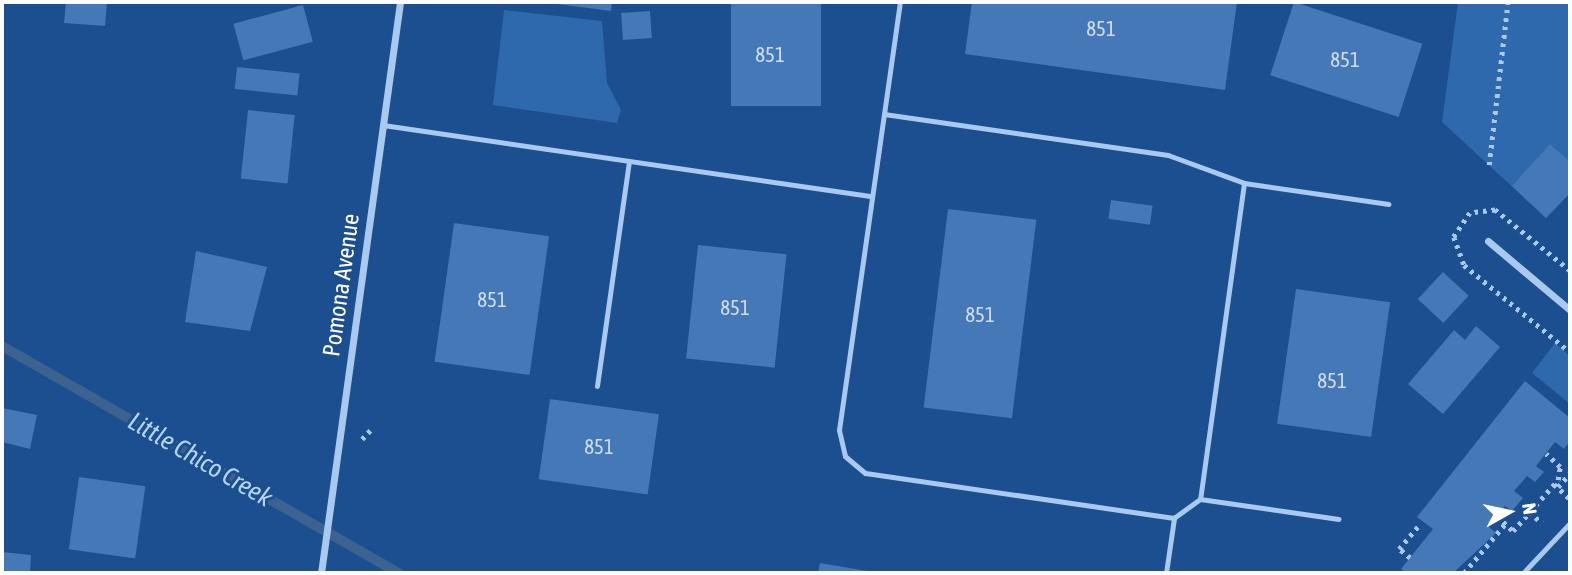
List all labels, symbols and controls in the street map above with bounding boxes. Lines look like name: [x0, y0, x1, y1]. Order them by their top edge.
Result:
house number: 851: [1086, 15, 1116, 41]
house number: 851: [755, 41, 785, 67]
house number: 851: [1330, 46, 1360, 72]
street label: Pomona Avenue: [317, 212, 365, 358]
house number: 851: [477, 286, 507, 312]
house number: 851: [720, 294, 750, 320]
house number: 851: [965, 301, 995, 327]
house number: 851: [1317, 367, 1347, 393]
water label: Little Chico Creek: [122, 406, 278, 514]
house number: 851: [584, 433, 614, 459]
north arrow: [1474, 477, 1544, 547]
text: N: [1518, 501, 1541, 516]

